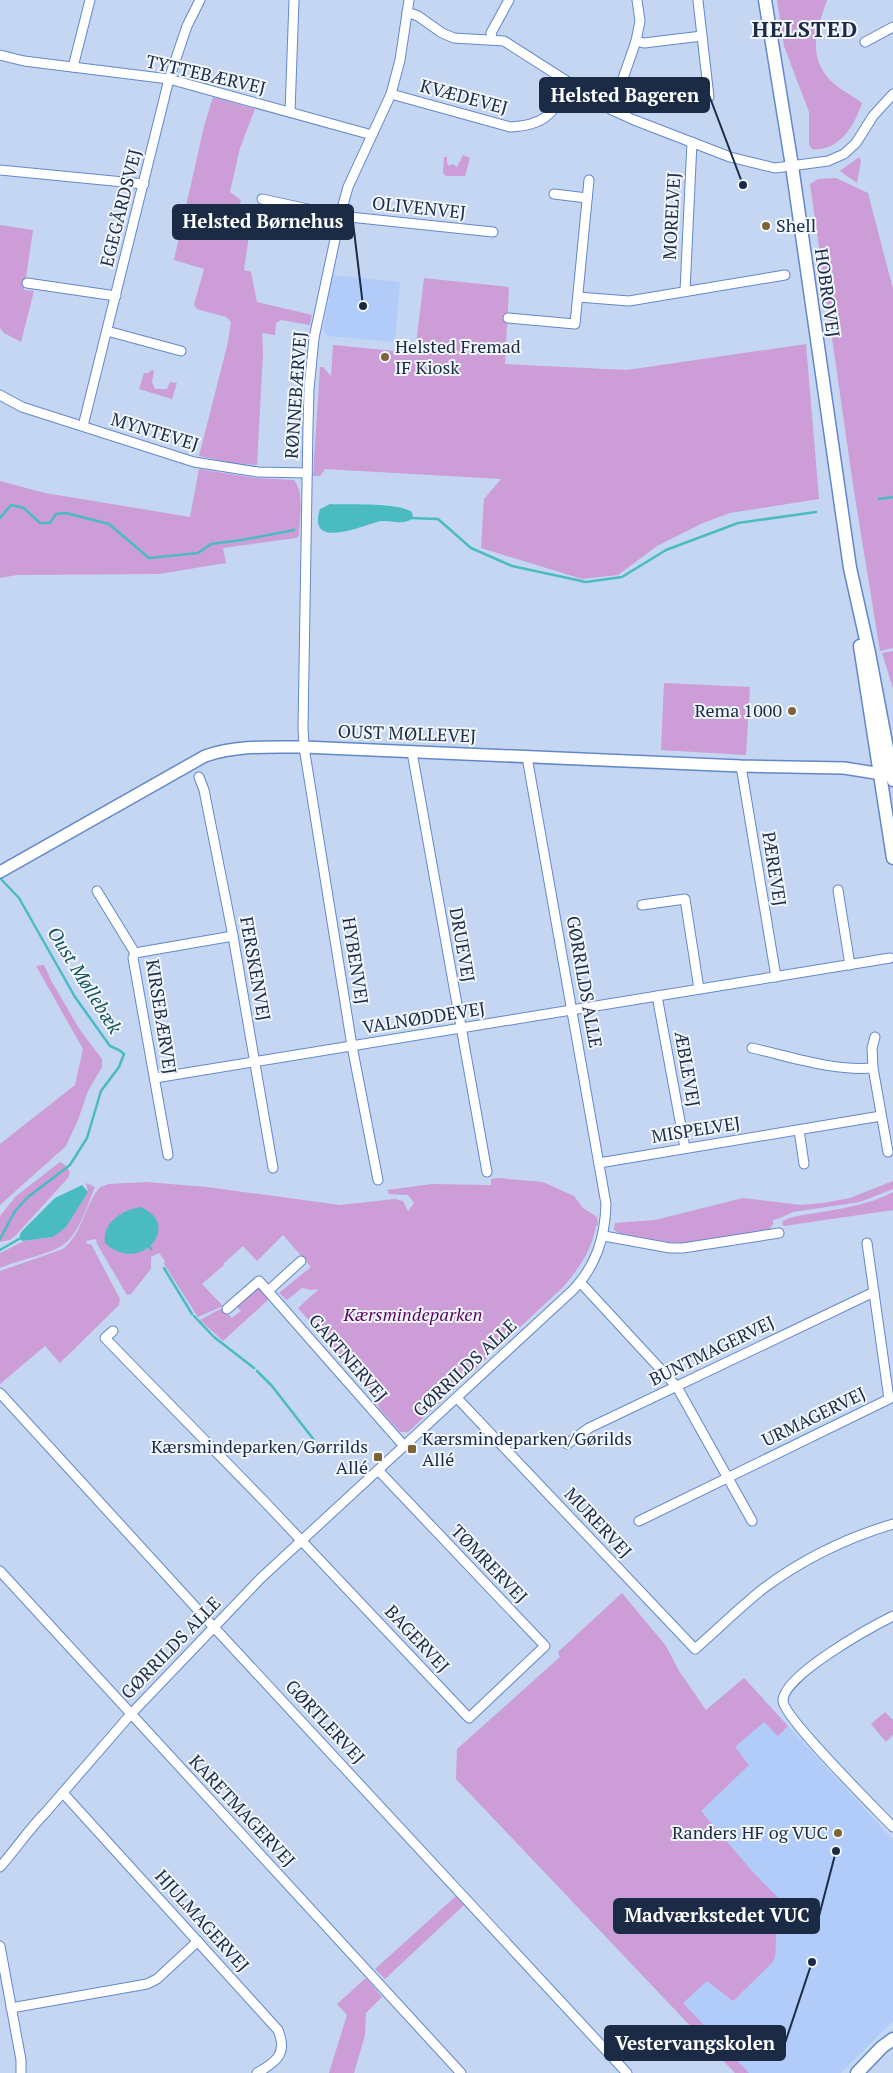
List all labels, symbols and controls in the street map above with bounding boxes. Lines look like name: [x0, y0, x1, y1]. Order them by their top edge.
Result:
district label: HELSTED: [752, 14, 858, 43]
street label: TYTTEBÆRVEJ: [144, 49, 268, 99]
street label: KVÆDEVEJ: [418, 73, 511, 119]
callout: Helsted Bageren: [540, 78, 709, 112]
text: Helsted Bageren: [551, 82, 700, 107]
street label: EGEGÅRDSVEJ: [94, 146, 146, 269]
street label: MORELVEJ: [657, 171, 685, 260]
street label: OLIVENVEJ: [371, 190, 467, 224]
callout: Helsted Børnehus: [173, 205, 353, 239]
text: Helsted Børnehus: [183, 208, 344, 233]
place label: Shell: [776, 213, 816, 237]
marker: Shell: [760, 220, 772, 232]
street label: HOBROVEJ: [810, 247, 846, 339]
street label: RØNNEBÆRVEJ: [279, 330, 311, 460]
place label: Helsted Fremad IF Kiosk: [395, 334, 521, 379]
marker: Helsted Fremad IF Kiosk: [379, 351, 391, 363]
street label: MYNTEVEJ: [108, 406, 202, 456]
place label: Rema 1000: [694, 698, 782, 722]
marker: Rema 1000: [786, 705, 798, 717]
street label: OUST MØLLEVEJ: [337, 719, 477, 747]
street label: PÆREVEJ: [757, 830, 793, 908]
street label: DRUEVEJ: [445, 905, 481, 984]
street label: GØRRILDS ALLE: [562, 914, 608, 1050]
street label: FERSKENVEJ: [235, 915, 277, 1023]
street label: HYBENVEJ: [337, 915, 375, 1006]
water label: Oust Møllebæk: [43, 921, 129, 1039]
street label: KIRSEBÆRVEJ: [141, 958, 183, 1076]
street label: VALNØDDEVEJ: [361, 995, 487, 1039]
street label: ÆBLEVEJ: [669, 1029, 706, 1109]
street label: MISPELVEJ: [650, 1110, 742, 1148]
park label: Kærsmindeparken: [343, 1302, 482, 1326]
street label: GARTNERVEJ: [304, 1308, 394, 1406]
street label: BUNTMAGERVEJ: [645, 1309, 778, 1391]
street label: GØRRILDS ALLE: [407, 1313, 521, 1422]
street label: URMAGERVEJ: [758, 1381, 869, 1452]
place label: Kærsmindeparken/Gørilds Allé: [422, 1426, 632, 1471]
place label: Kærsmindeparken/Gørrilds Allé: [151, 1434, 368, 1479]
marker: Kærsmindeparken/Gørilds Allé: [406, 1443, 418, 1455]
marker: Kærsmindeparken/Gørrilds Allé: [372, 1451, 384, 1463]
street label: MURERVEJ: [560, 1482, 638, 1563]
street label: TØMRERVEJ: [446, 1519, 533, 1608]
street label: GØRRILDS ALLE: [115, 1591, 225, 1704]
street label: BAGERVEJ: [380, 1599, 455, 1677]
street label: GØRTLERVEJ: [281, 1674, 371, 1769]
street label: KARETMAGERVEJ: [184, 1749, 301, 1872]
place label: Randers HF og VUC: [672, 1820, 828, 1844]
marker: Randers HF og VUC: [832, 1827, 844, 1839]
street label: HJULMAGERVEJ: [150, 1864, 255, 1977]
callout: Madværkstedet VUC: [614, 1899, 819, 1933]
text: Madværkstedet VUC: [624, 1902, 810, 1927]
callout: Vestervangskolen: [605, 2026, 785, 2060]
text: Vestervangskolen: [615, 2030, 776, 2055]

